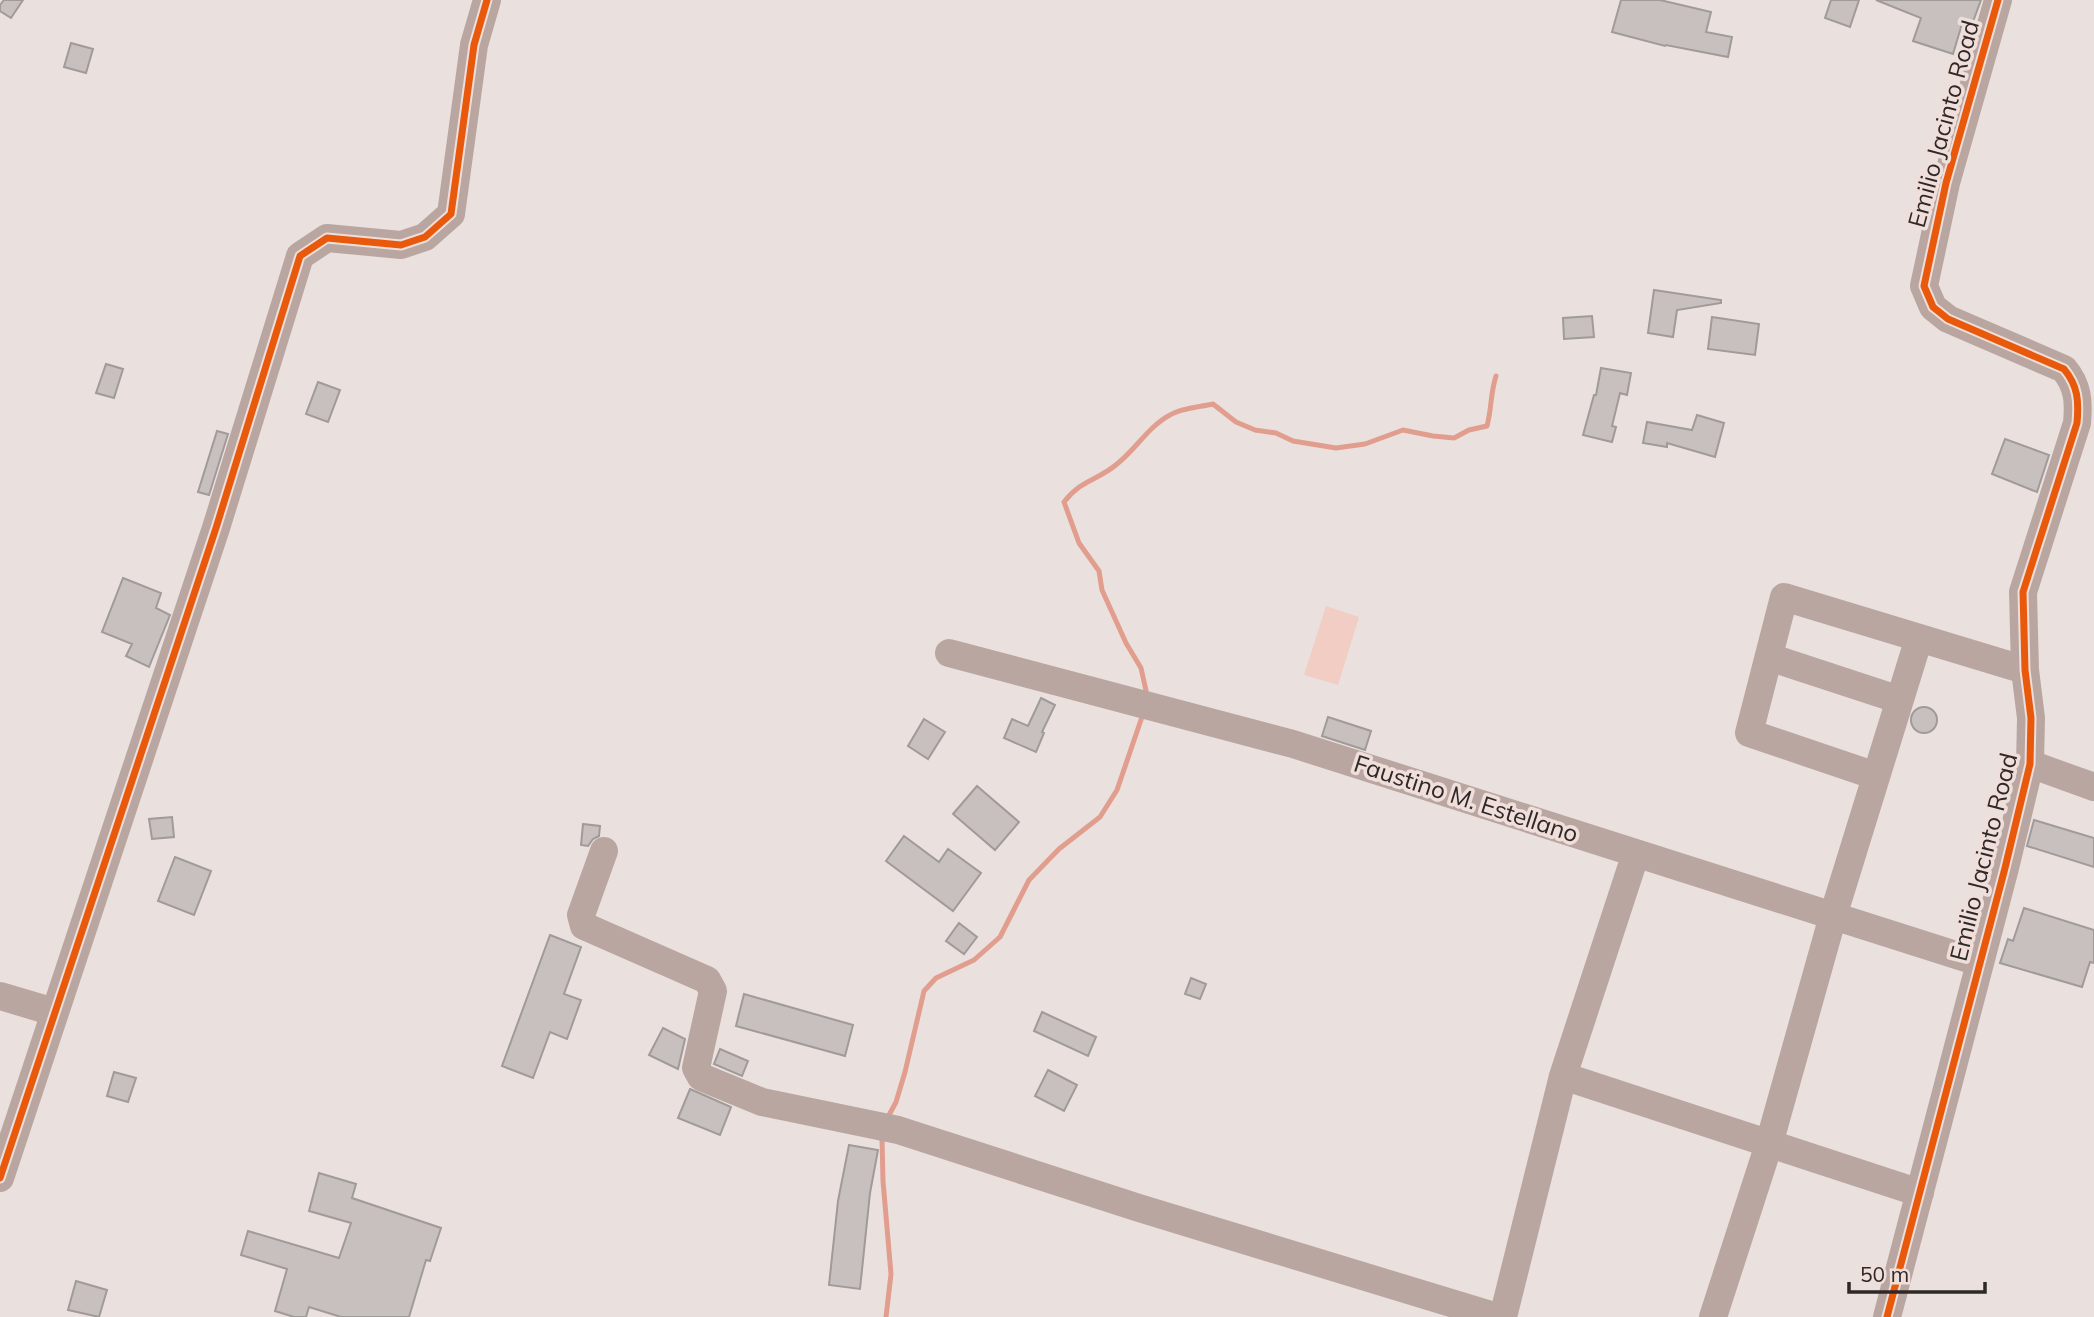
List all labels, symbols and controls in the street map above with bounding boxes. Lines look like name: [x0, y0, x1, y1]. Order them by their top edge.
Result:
street label: Emilio Jacinto Road: [1901, 17, 1985, 231]
street label: Faustino M. Estellano: [1350, 748, 1582, 848]
street label: Emilio Jacinto Road: [1943, 750, 2023, 964]
scale bar: [1849, 1250, 1986, 1294]
text: 50 m: [1860, 1261, 1909, 1287]

